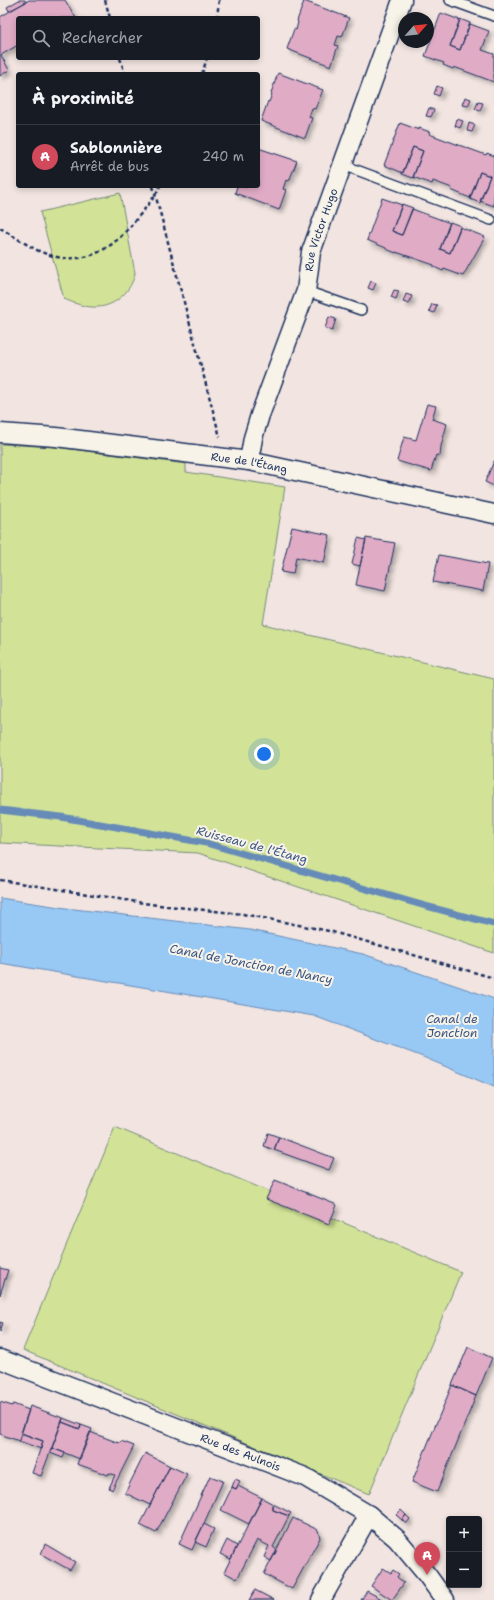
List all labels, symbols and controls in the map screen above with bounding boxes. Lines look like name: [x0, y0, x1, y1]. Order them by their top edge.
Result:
north arrow: [398, 12, 434, 48]
search box: [16, 16, 260, 60]
icon: search: [30, 27, 52, 49]
text: Rechercher: [62, 28, 143, 48]
text: À proximité: [32, 87, 134, 109]
text: Sablonnière: [70, 138, 162, 158]
text: A: [40, 148, 50, 165]
text: 240 m: [202, 148, 244, 165]
text: Arrêt de bus: [70, 158, 149, 175]
street label: Rue Victor Hugo: [302, 186, 342, 272]
street label: Rue de l'Étang: [210, 449, 289, 477]
your location: [254, 744, 274, 764]
water label: Ruisseau de l'Étang: [195, 822, 309, 868]
water label: Canal de Jonction de Nancy: [168, 940, 334, 988]
water label: Canal de Jonction: [426, 1011, 478, 1041]
street label: Rue des Aulnois: [198, 1430, 283, 1475]
map controls: [446, 1516, 482, 1588]
button: +: [446, 1516, 482, 1552]
pin: A: [414, 1542, 440, 1575]
button: −: [446, 1552, 482, 1588]

